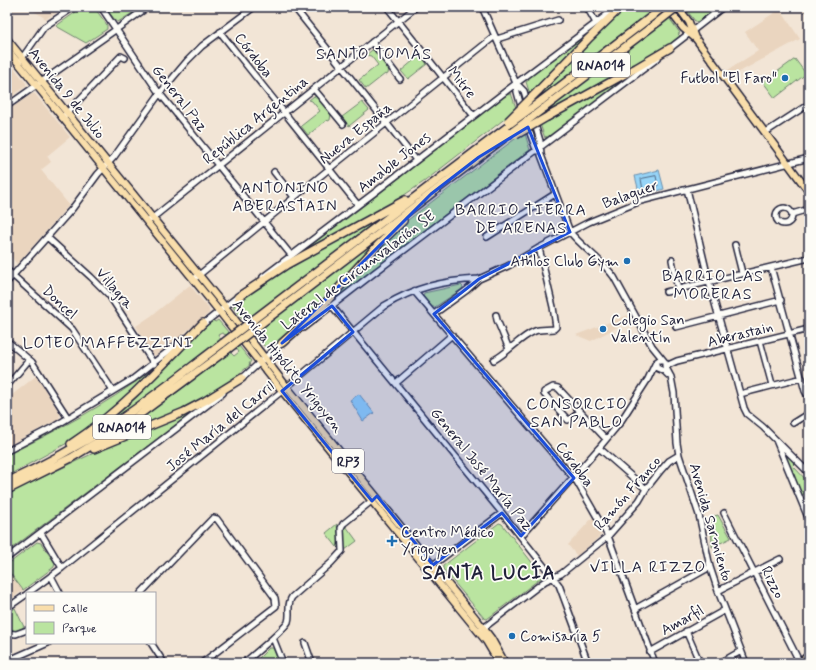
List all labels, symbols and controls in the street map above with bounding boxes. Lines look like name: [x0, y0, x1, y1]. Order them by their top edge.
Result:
street label: Córdoba: [229, 29, 277, 82]
street label: Avenida 9 de Julio: [23, 44, 109, 143]
district label: SANTO TOMÁS: [316, 44, 432, 65]
road number: RNA014: [572, 53, 630, 77]
street label: General Paz: [147, 61, 212, 136]
street label: Mitre: [442, 62, 480, 103]
place label: Futbol "El Faro": [681, 69, 777, 89]
street label: República Argentina: [199, 72, 313, 170]
marker: Futbol "El Faro": [780, 73, 790, 83]
street label: Nueva España: [315, 98, 396, 169]
street label: Amable Jones: [354, 128, 435, 198]
street label: Balaguer: [600, 176, 661, 215]
district label: ANTONINO ABERASTAIN: [232, 178, 338, 217]
district label: BARRIO TIERRA DE ARENAS: [455, 200, 587, 239]
street label: Lateral de Circunvalación SE: [278, 206, 440, 335]
place label: Athlos Club Gym: [510, 252, 619, 272]
marker: Athlos Club Gym: [622, 256, 632, 266]
street label: Villagra: [91, 264, 138, 314]
district label: BARRIO LAS MORERAS: [662, 266, 764, 305]
street label: Doncel: [37, 281, 81, 324]
street label: Avenida Hipólito Yrigoyen: [227, 296, 347, 438]
place label: Colegio San Valentín: [611, 311, 685, 348]
street label: Aberastain: [705, 317, 775, 353]
marker: Colegio San Valentín: [598, 324, 608, 334]
district label: LOTEO MAFFEZZINI: [23, 333, 193, 354]
street label: José María del Carril: [162, 377, 279, 477]
district label: CONSORCIO SAN PABLO: [526, 394, 628, 433]
street label: General José María Paz: [425, 404, 537, 535]
road number: RNA014: [93, 415, 151, 439]
street label: Córdoba: [551, 438, 598, 491]
road number: RP3: [332, 449, 364, 473]
street label: Ramón Franco: [590, 452, 666, 535]
street label: Avenida Sarmiento: [684, 461, 736, 584]
place label: Centro Médico Yrigoyen: [401, 523, 494, 561]
marker: Centro Médico Yrigoyen: [386, 535, 398, 547]
district label: VILLA RIZZO: [590, 557, 706, 578]
district label: SANTA LUCÍA: [422, 560, 556, 586]
street label: Rizzo: [756, 563, 789, 602]
legend: [26, 592, 156, 644]
text: Calle: [62, 601, 88, 617]
street label: Amarfil: [657, 601, 708, 641]
text: Parque: [62, 621, 97, 637]
place label: Comisaría 5: [520, 627, 601, 647]
marker: Comisaría 5: [507, 631, 517, 641]

